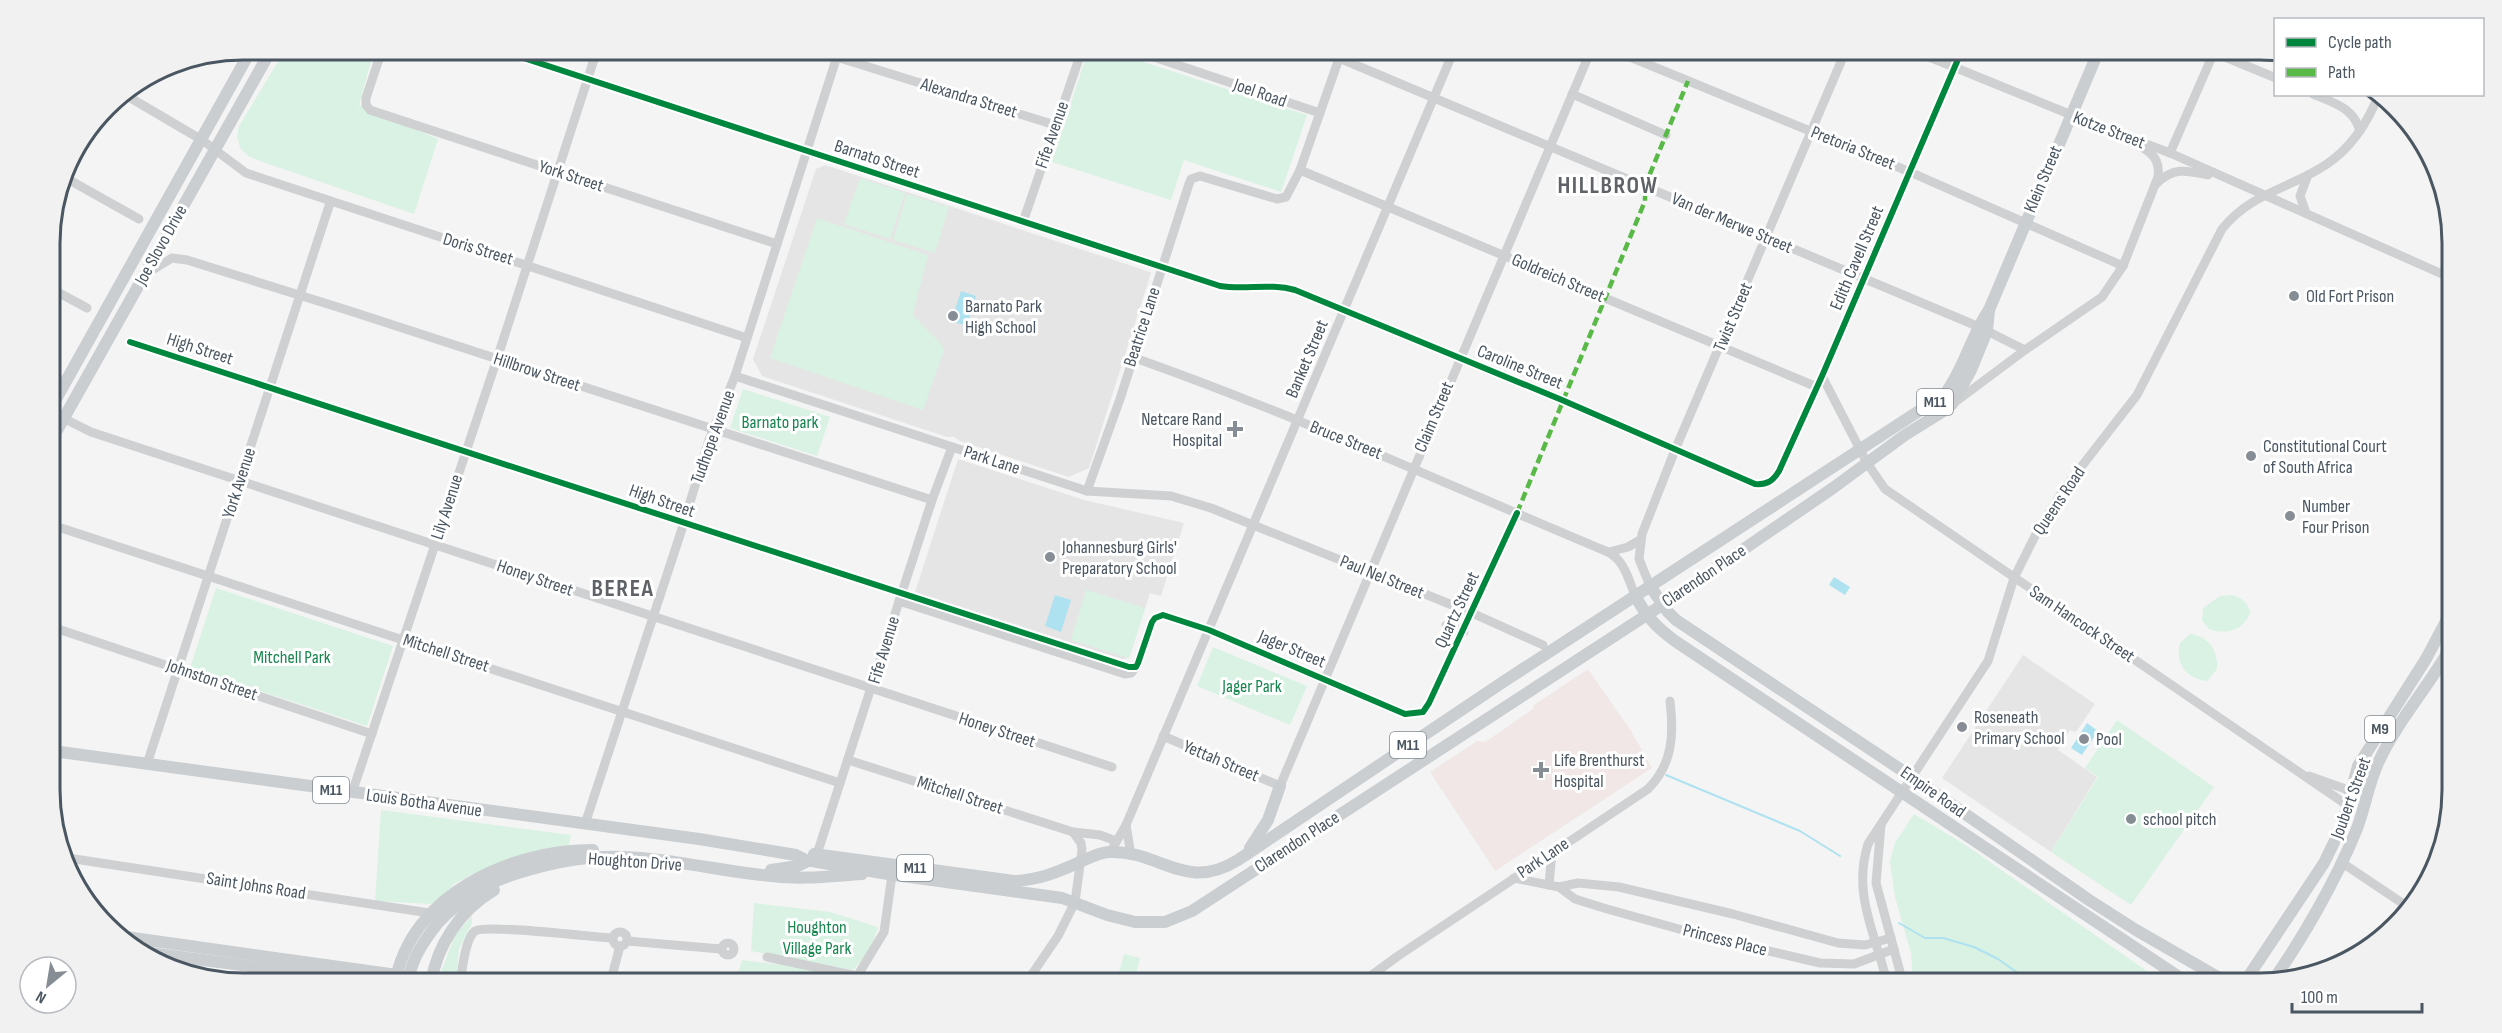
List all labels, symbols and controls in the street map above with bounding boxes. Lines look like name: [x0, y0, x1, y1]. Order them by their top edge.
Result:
legend: [2274, 18, 2484, 96]
text: Cycle path: [2328, 32, 2392, 53]
text: Path: [2328, 62, 2356, 83]
street label: Alexandra Street: [917, 73, 1020, 123]
street label: Joel Road: [1230, 74, 1289, 112]
street label: Fife Avenue: [1031, 99, 1073, 171]
street label: Kotze Street: [2070, 107, 2148, 153]
street label: Pretoria Street: [1808, 122, 1899, 175]
street label: Barnato Street: [832, 135, 923, 183]
street label: Klein Street: [2020, 142, 2067, 216]
street label: York Street: [536, 156, 607, 196]
district label: HILLBROW: [1558, 171, 1658, 200]
street label: Van der Merwe Street: [1668, 188, 1796, 258]
street label: Joe Slovo Drive: [130, 201, 192, 290]
street label: Edith Cavell Street: [1826, 202, 1889, 313]
street label: Doris Street: [440, 228, 516, 270]
street label: Goldreich Street: [1509, 249, 1608, 307]
street label: Twist Street: [1709, 279, 1757, 355]
street label: Beatrice Lane: [1119, 285, 1165, 369]
place label: Old Fort Prison: [2306, 286, 2394, 307]
marker: Old Fort Prison: [2287, 289, 2301, 303]
place label: Barnato Park High School: [965, 296, 1042, 338]
marker: Barnato Park High School: [946, 309, 960, 323]
street label: Banket Street: [1281, 316, 1333, 401]
street label: High Street: [164, 328, 236, 370]
street label: Caroline Street: [1474, 340, 1566, 394]
street label: Hillbrow Street: [491, 348, 583, 396]
street label: Claim Street: [1410, 378, 1458, 456]
street label: Tudhope Avenue: [686, 387, 740, 487]
road number: M11: [1917, 389, 1953, 415]
place label: Netcare Rand Hospital: [1141, 409, 1222, 451]
park label: Barnato park: [742, 412, 819, 433]
street label: Bruce Street: [1307, 416, 1386, 464]
marker: Netcare Rand Hospital: [1226, 420, 1244, 438]
place label: Constitutional Court of South Africa: [2263, 436, 2387, 478]
street label: Park Lane: [961, 441, 1023, 479]
street label: York Avenue: [218, 445, 260, 521]
marker: Constitutional Court of South Africa: [2244, 449, 2258, 463]
street label: Queens Road: [2029, 463, 2089, 539]
street label: Lily Avenue: [427, 472, 467, 542]
street label: High Street: [626, 480, 698, 522]
place label: Number Four Prison: [2302, 496, 2369, 538]
marker: Number Four Prison: [2283, 509, 2297, 523]
place label: Johannesburg Girls' Preparatory School: [1061, 537, 1177, 579]
street label: Clarendon Place: [1658, 540, 1750, 612]
marker: Johannesburg Girls' Preparatory School: [1043, 550, 1057, 564]
street label: Paul Nel Street: [1337, 551, 1427, 604]
street label: Honey Street: [494, 555, 576, 601]
street label: Quartz Street: [1430, 568, 1484, 651]
district label: BEREA: [592, 574, 654, 603]
street label: Sam Hancock Street: [2025, 581, 2139, 667]
street label: Fife Avenue: [864, 614, 904, 686]
street label: Jager Street: [1254, 625, 1329, 673]
street label: Mitchell Street: [400, 629, 492, 677]
park label: Mitchell Park: [253, 647, 331, 668]
street label: Johnston Street: [163, 654, 261, 705]
park label: Jager Park: [1221, 676, 1282, 697]
place label: Roseneath Primary School: [1974, 707, 2065, 749]
street label: Honey Street: [956, 708, 1038, 752]
road number: M9: [2365, 716, 2395, 742]
marker: Roseneath Primary School: [1955, 720, 1969, 734]
place label: Pool: [2096, 729, 2122, 750]
road number: M11: [1390, 732, 1426, 758]
marker: Pool: [2077, 732, 2091, 746]
street label: Yettah Street: [1180, 736, 1262, 787]
place label: Life Brenthurst Hospital: [1554, 750, 1645, 792]
street label: Joubert Street: [2326, 754, 2376, 843]
marker: Life Brenthurst Hospital: [1532, 761, 1550, 779]
street label: Empire Road: [1896, 762, 1970, 822]
street label: Mitchell Street: [914, 771, 1006, 819]
road number: M11: [313, 777, 349, 803]
street label: Louis Botha Avenue: [365, 784, 483, 822]
street label: Clarendon Place: [1251, 807, 1343, 877]
place label: school pitch: [2143, 809, 2217, 830]
marker: school pitch: [2124, 812, 2138, 826]
street label: Park Lane: [1513, 833, 1573, 883]
street label: Houghton Drive: [587, 848, 683, 876]
road number: M11: [897, 855, 933, 881]
street label: Saint Johns Road: [205, 868, 307, 904]
park label: Houghton Village Park: [783, 917, 851, 959]
street label: Princess Place: [1681, 919, 1769, 961]
north arrow: [18, 955, 78, 1015]
scale bar: [2292, 976, 2422, 1014]
text: N: [33, 986, 50, 1007]
text: 100 m: [2301, 987, 2338, 1008]

